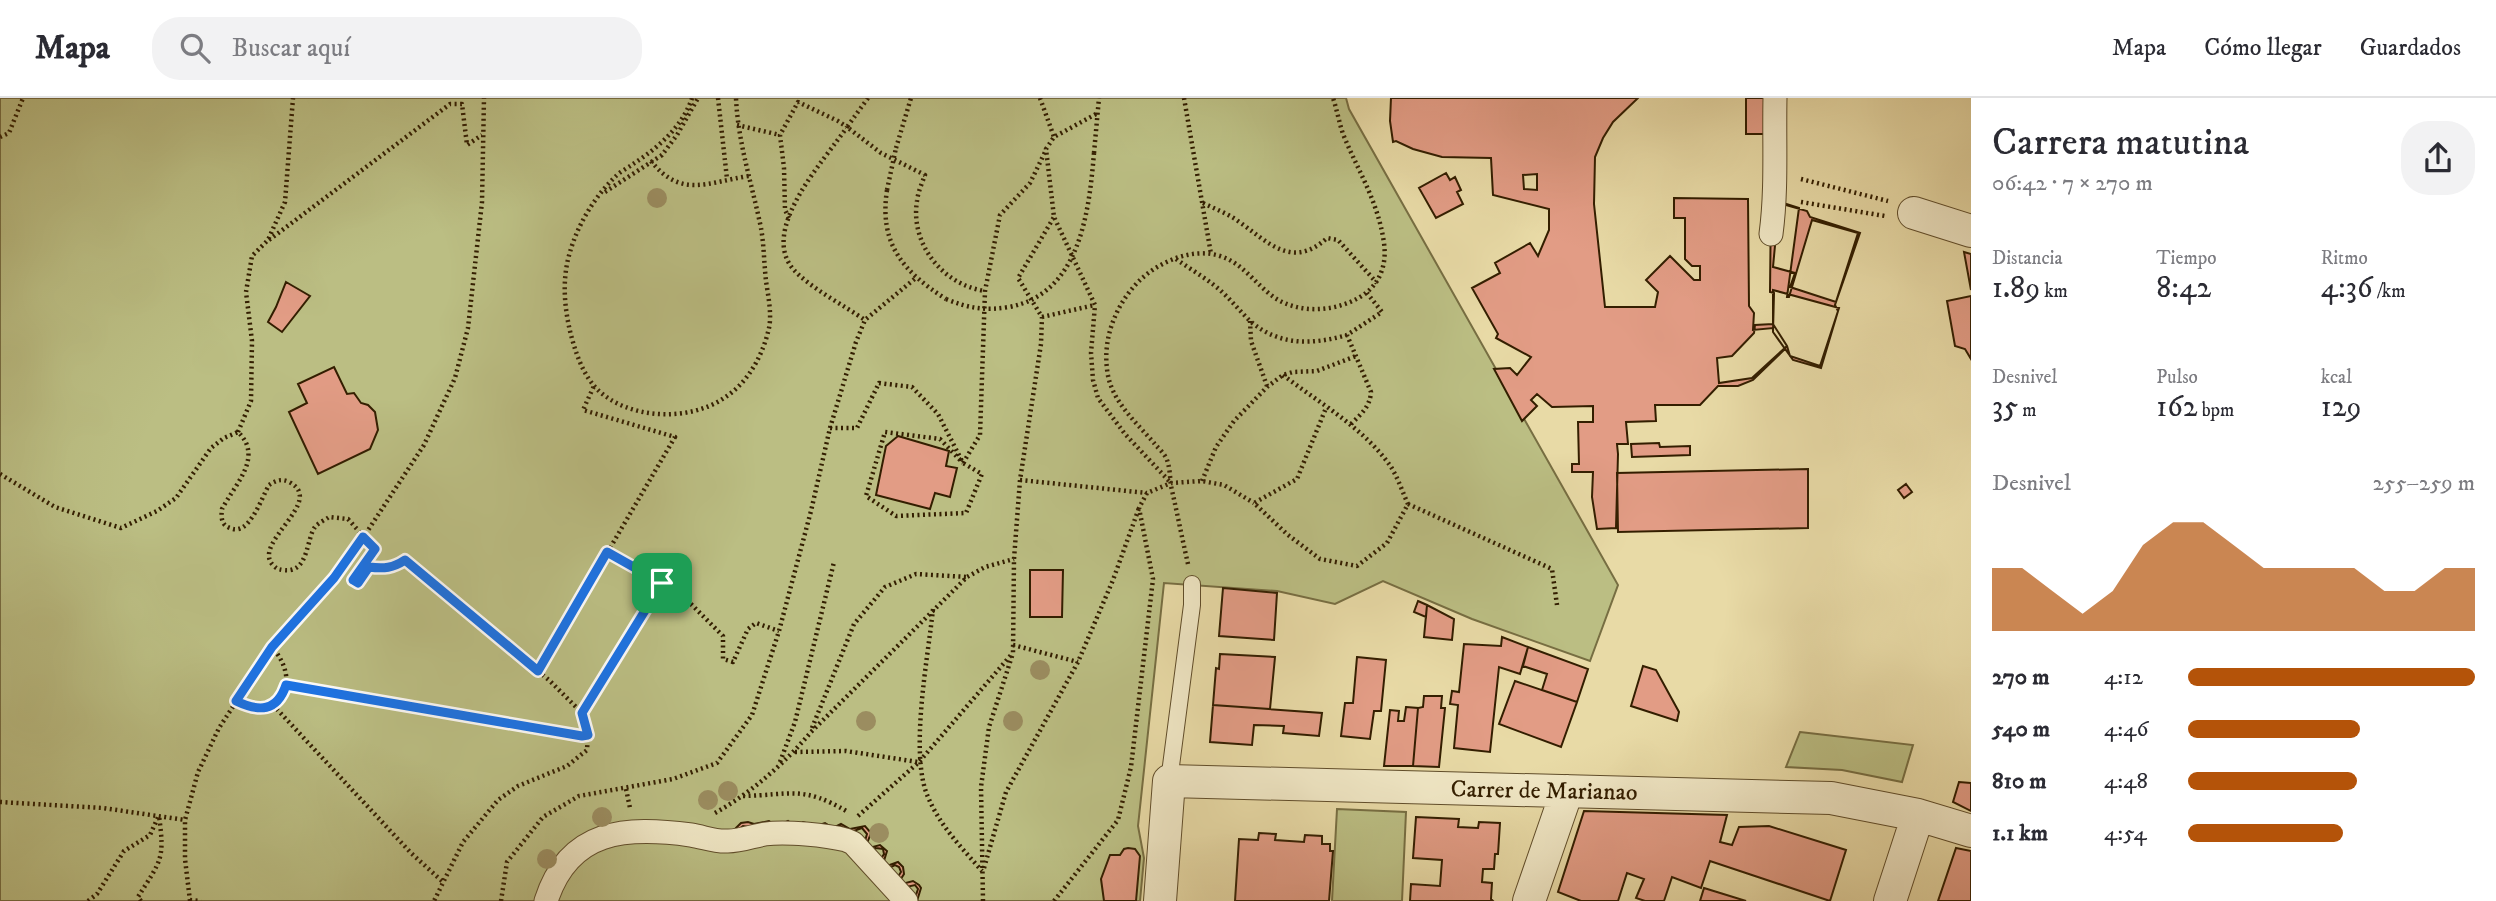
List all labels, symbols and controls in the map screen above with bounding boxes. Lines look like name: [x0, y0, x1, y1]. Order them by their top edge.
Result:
search box: [152, 17, 642, 80]
text: Mapa: [35, 28, 110, 69]
icon: search: [176, 29, 214, 67]
text: Buscar aquí: [232, 32, 350, 65]
text: Mapa: [2112, 33, 2166, 63]
text: Cómo llegar: [2204, 33, 2322, 63]
text: Guardados: [2360, 33, 2461, 63]
text: Carrera matutina: [1992, 119, 2249, 167]
button: share: [2401, 121, 2475, 195]
text: 06:42 · 7 × 270 m: [1992, 169, 2153, 198]
text: Distancia: [1992, 247, 2063, 270]
text: Tiempo: [2156, 247, 2216, 270]
text: Ritmo: [2321, 247, 2368, 270]
text: 1.89: [1992, 270, 2040, 307]
text: 8:42: [2156, 270, 2211, 307]
text: 4:36: [2321, 270, 2373, 307]
text: km: [2040, 280, 2068, 303]
text: /km: [2373, 280, 2406, 303]
text: Desnivel: [1992, 366, 2057, 389]
text: Pulso: [2156, 366, 2198, 389]
text: kcal: [2321, 366, 2352, 389]
text: 35: [1992, 389, 2018, 426]
text: 162: [2156, 389, 2198, 426]
text: 129: [2321, 389, 2361, 426]
text: m: [2018, 399, 2036, 422]
text: bpm: [2198, 399, 2234, 422]
text: Desnivel: [1992, 469, 2071, 498]
text: 255–259 m: [2373, 469, 2475, 498]
pin: [632, 553, 692, 613]
icon: arrive: [643, 564, 681, 602]
text: 270 m: [1992, 663, 2049, 692]
text: 4:12: [2104, 663, 2143, 692]
text: 540 m: [1992, 715, 2050, 744]
text: 4:46: [2104, 715, 2148, 744]
text: 810 m: [1992, 767, 2046, 796]
text: 4:48: [2104, 767, 2148, 796]
street label: Carrer de Marianao: [1450, 774, 1638, 808]
text: 1.1 km: [1992, 819, 2048, 848]
text: 4:54: [2104, 819, 2147, 848]

